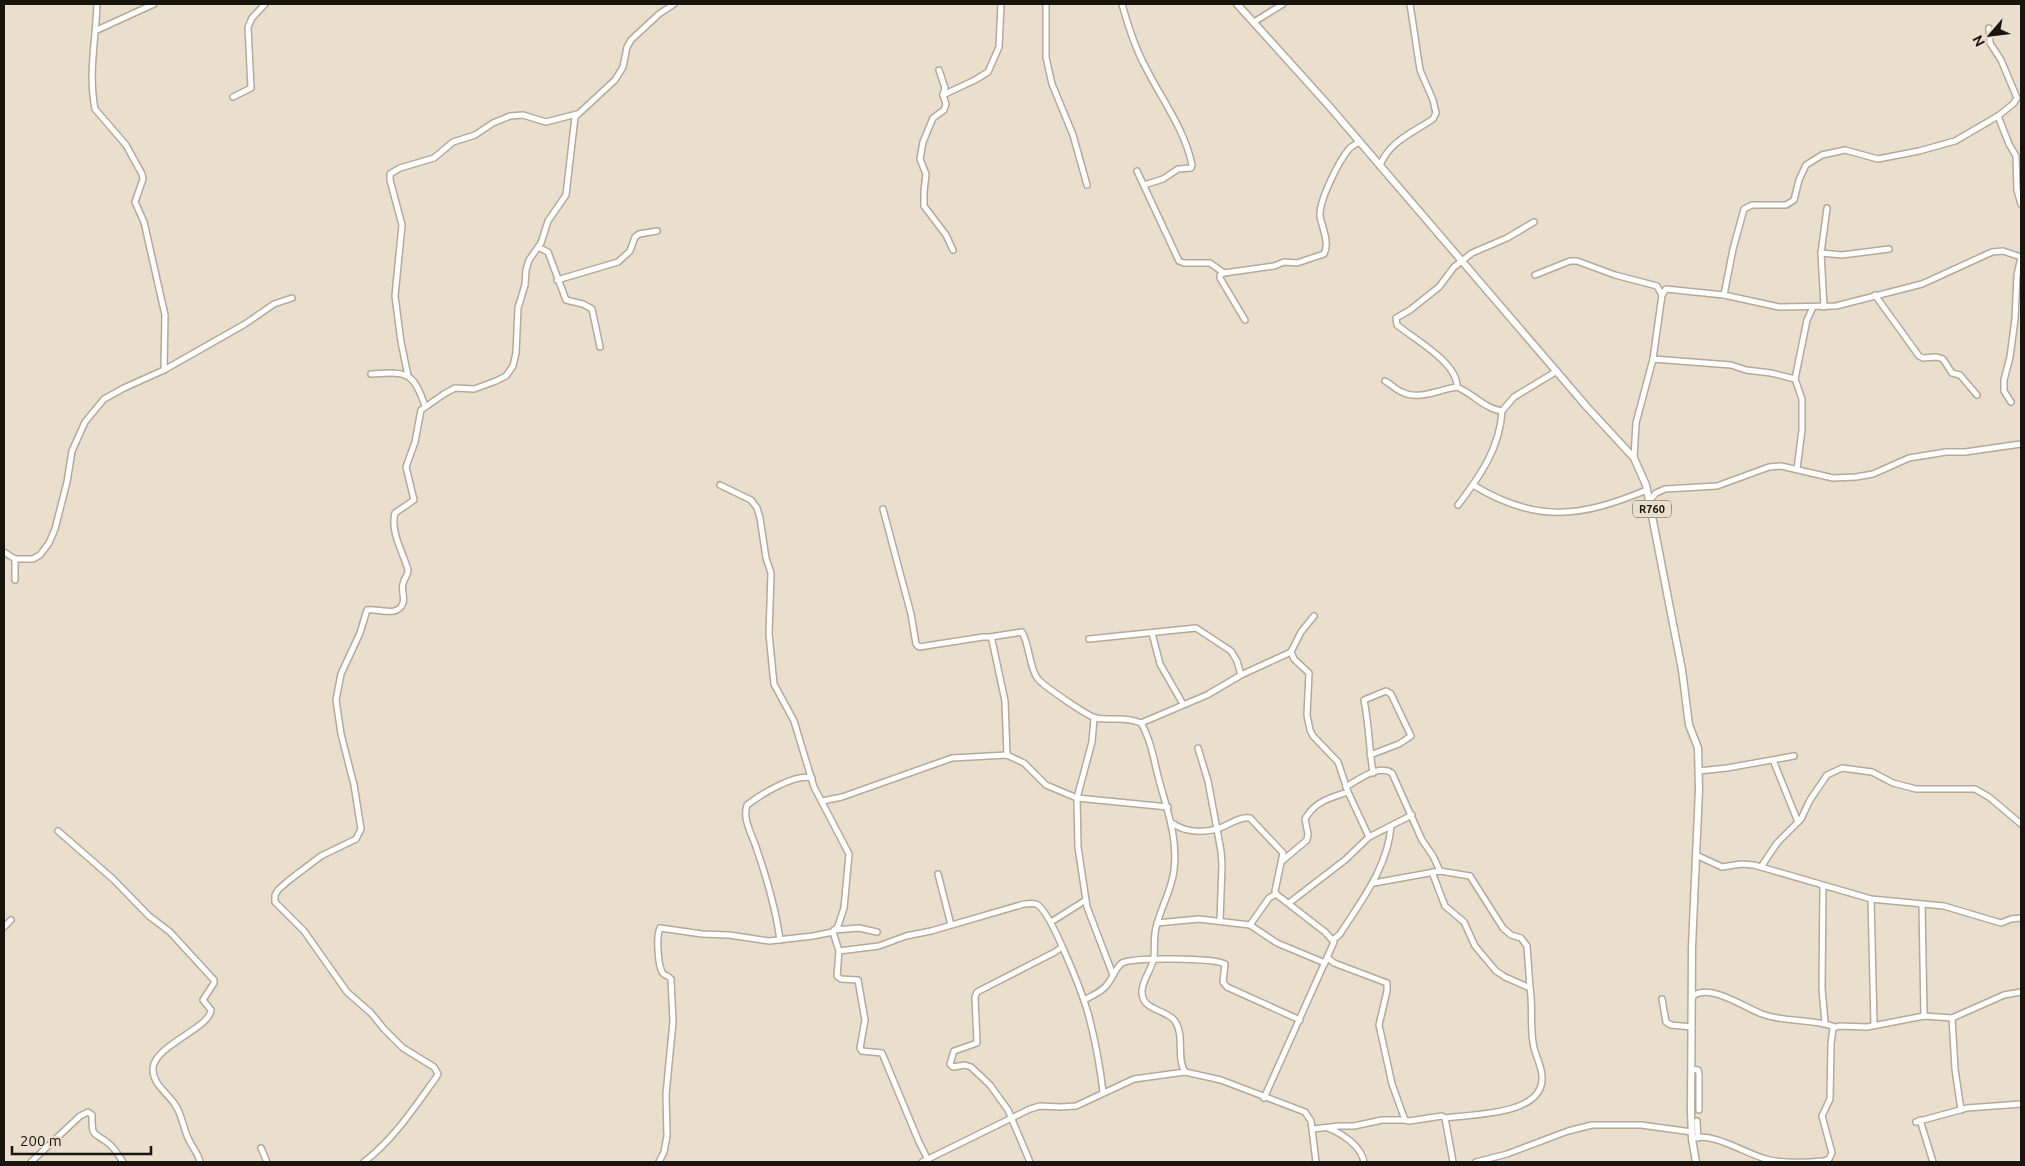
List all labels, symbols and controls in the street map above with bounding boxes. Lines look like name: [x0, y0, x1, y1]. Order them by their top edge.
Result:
north arrow: [1965, 10, 2015, 60]
text: N: [1969, 33, 1988, 49]
road number: R760: [1633, 500, 1671, 518]
scale bar: [12, 1124, 151, 1156]
text: 200 m: [20, 1132, 62, 1149]

